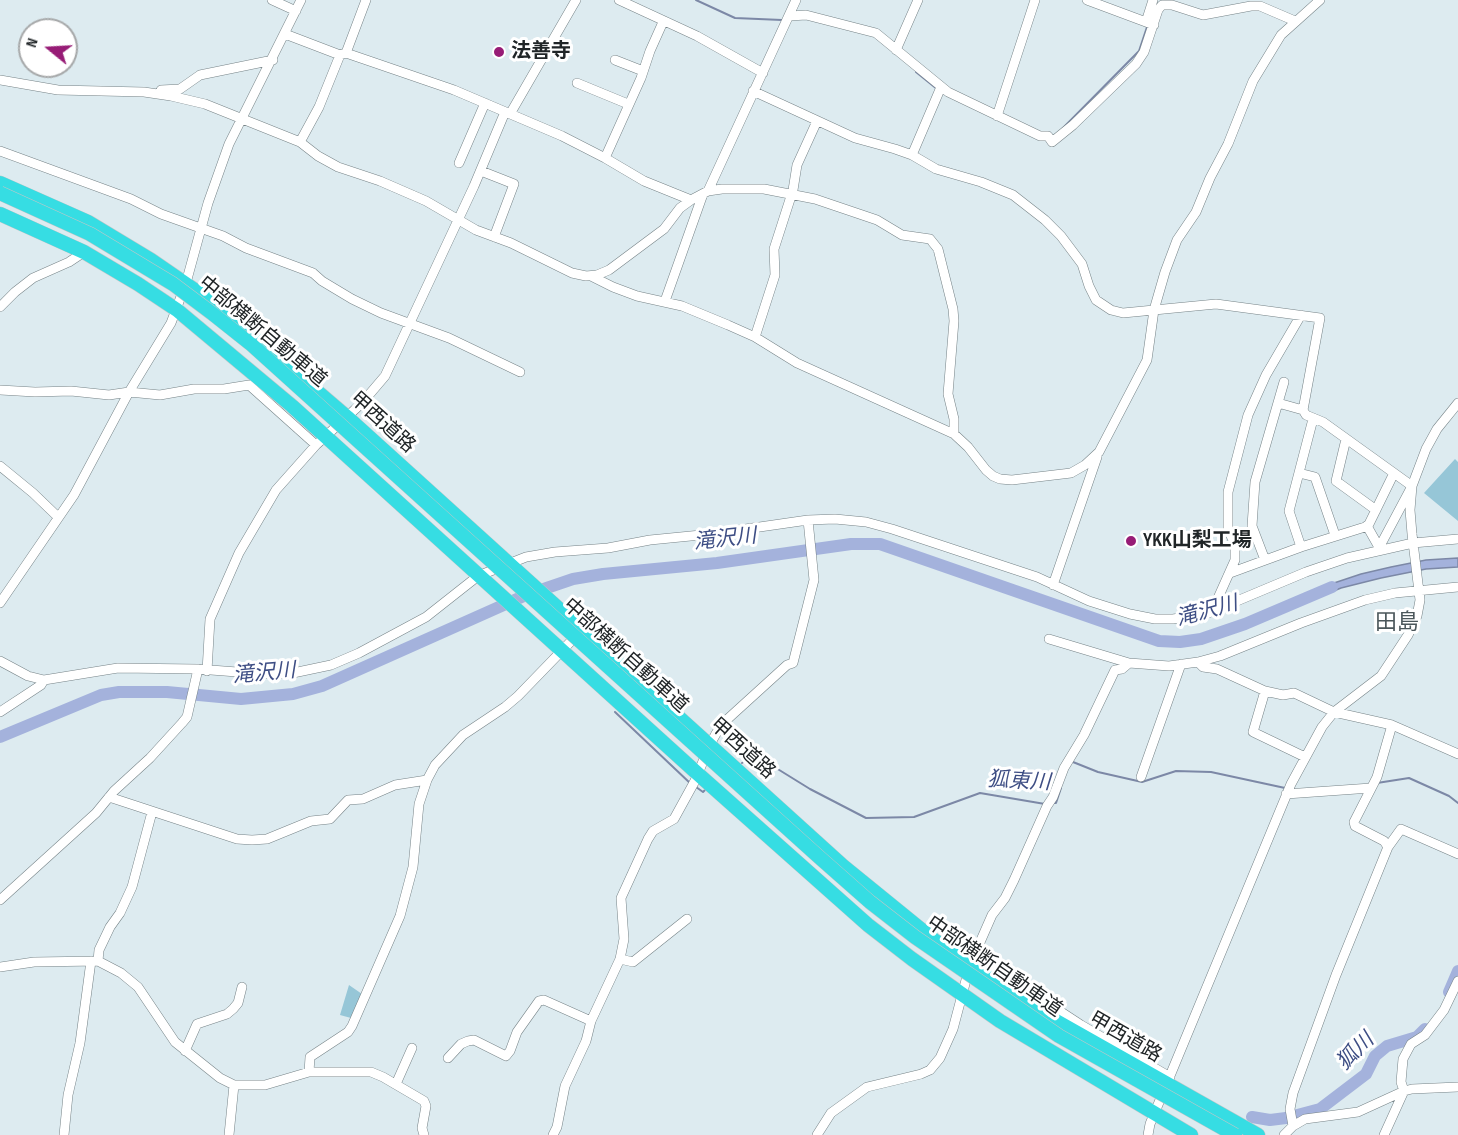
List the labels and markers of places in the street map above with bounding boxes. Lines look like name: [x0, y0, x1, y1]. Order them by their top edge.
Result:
place label: 法善寺: [511, 40, 571, 64]
marker: 法善寺: [492, 45, 506, 59]
place label: YKK山梨工場: [1143, 529, 1252, 553]
marker: YKK山梨工場: [1124, 534, 1138, 548]

